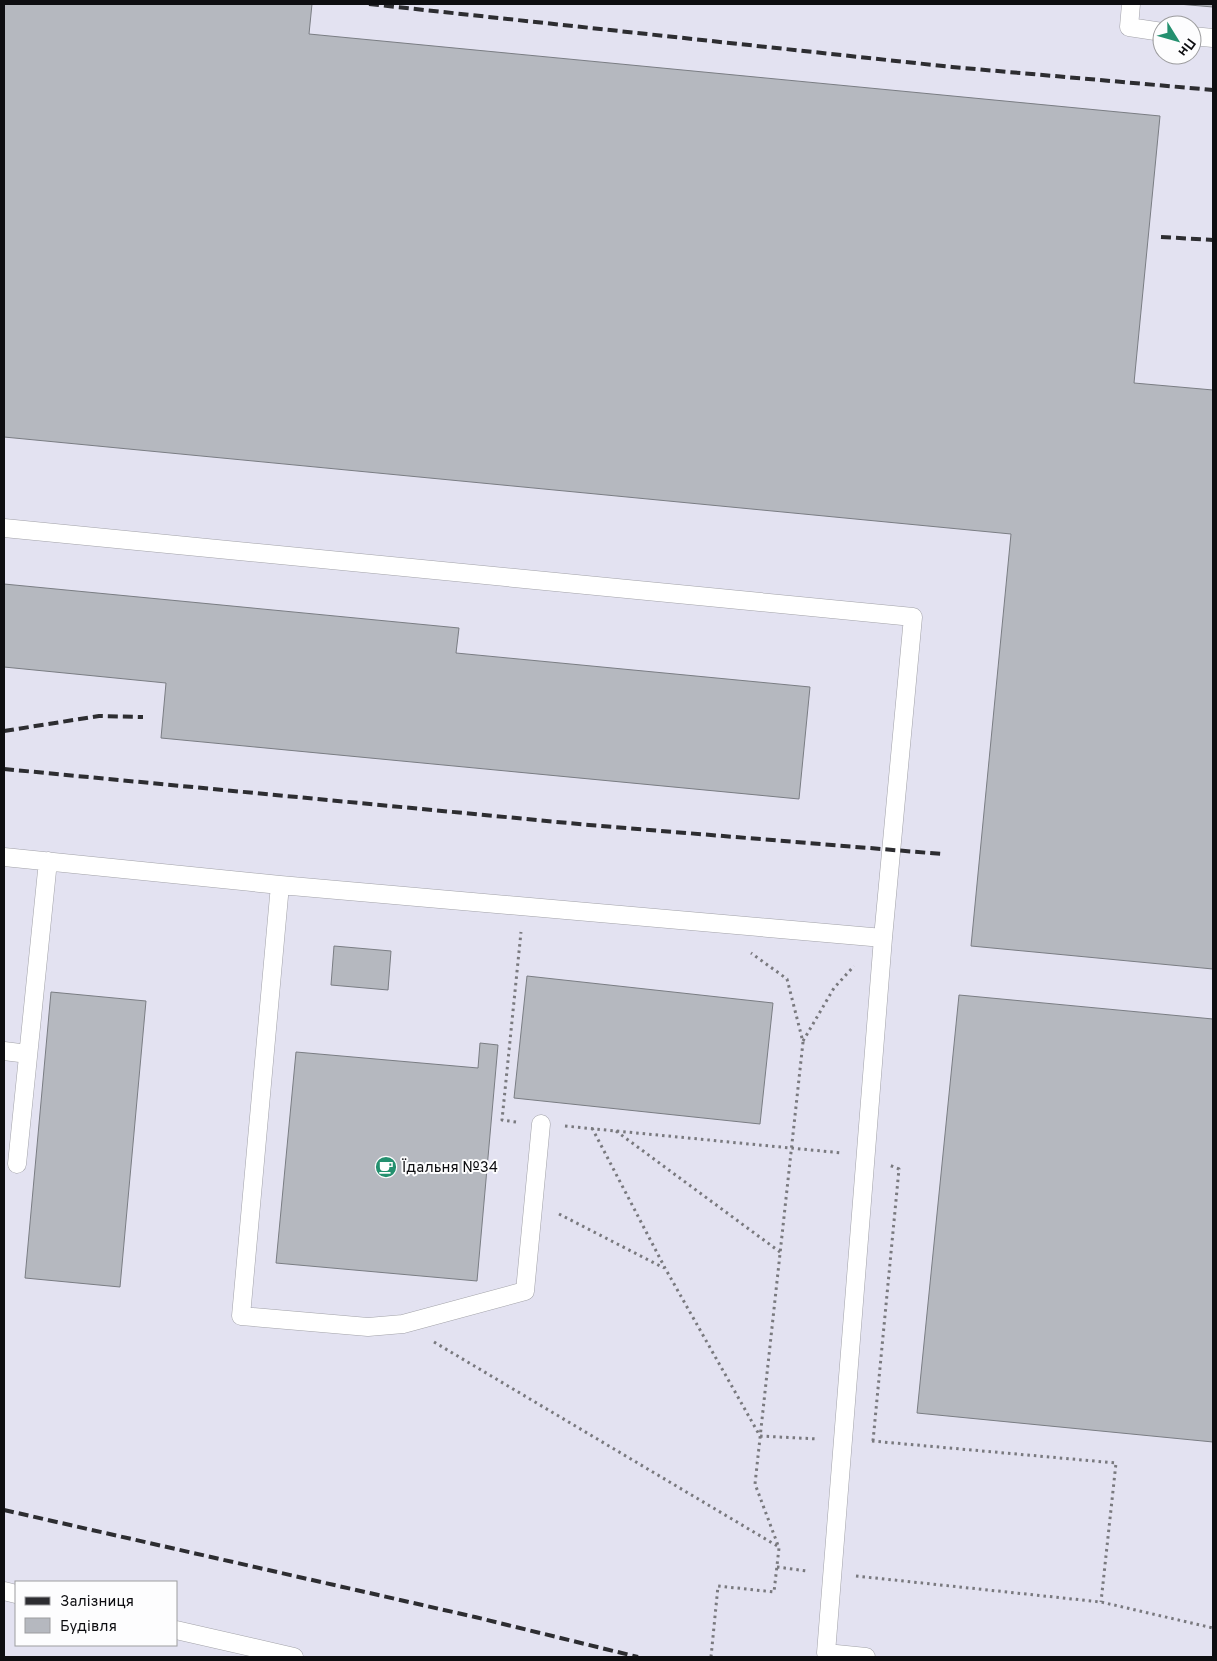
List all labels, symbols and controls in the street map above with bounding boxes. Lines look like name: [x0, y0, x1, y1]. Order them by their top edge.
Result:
north arrow: [1152, 15, 1202, 65]
text: Пн: [1174, 34, 1199, 60]
cafe icon: Їдальня №34: [374, 1155, 398, 1179]
place label: Їдальня №34: [402, 1158, 498, 1178]
legend: [15, 1581, 178, 1646]
text: Залізниця: [60, 1593, 134, 1612]
text: Будівля: [60, 1618, 117, 1637]

